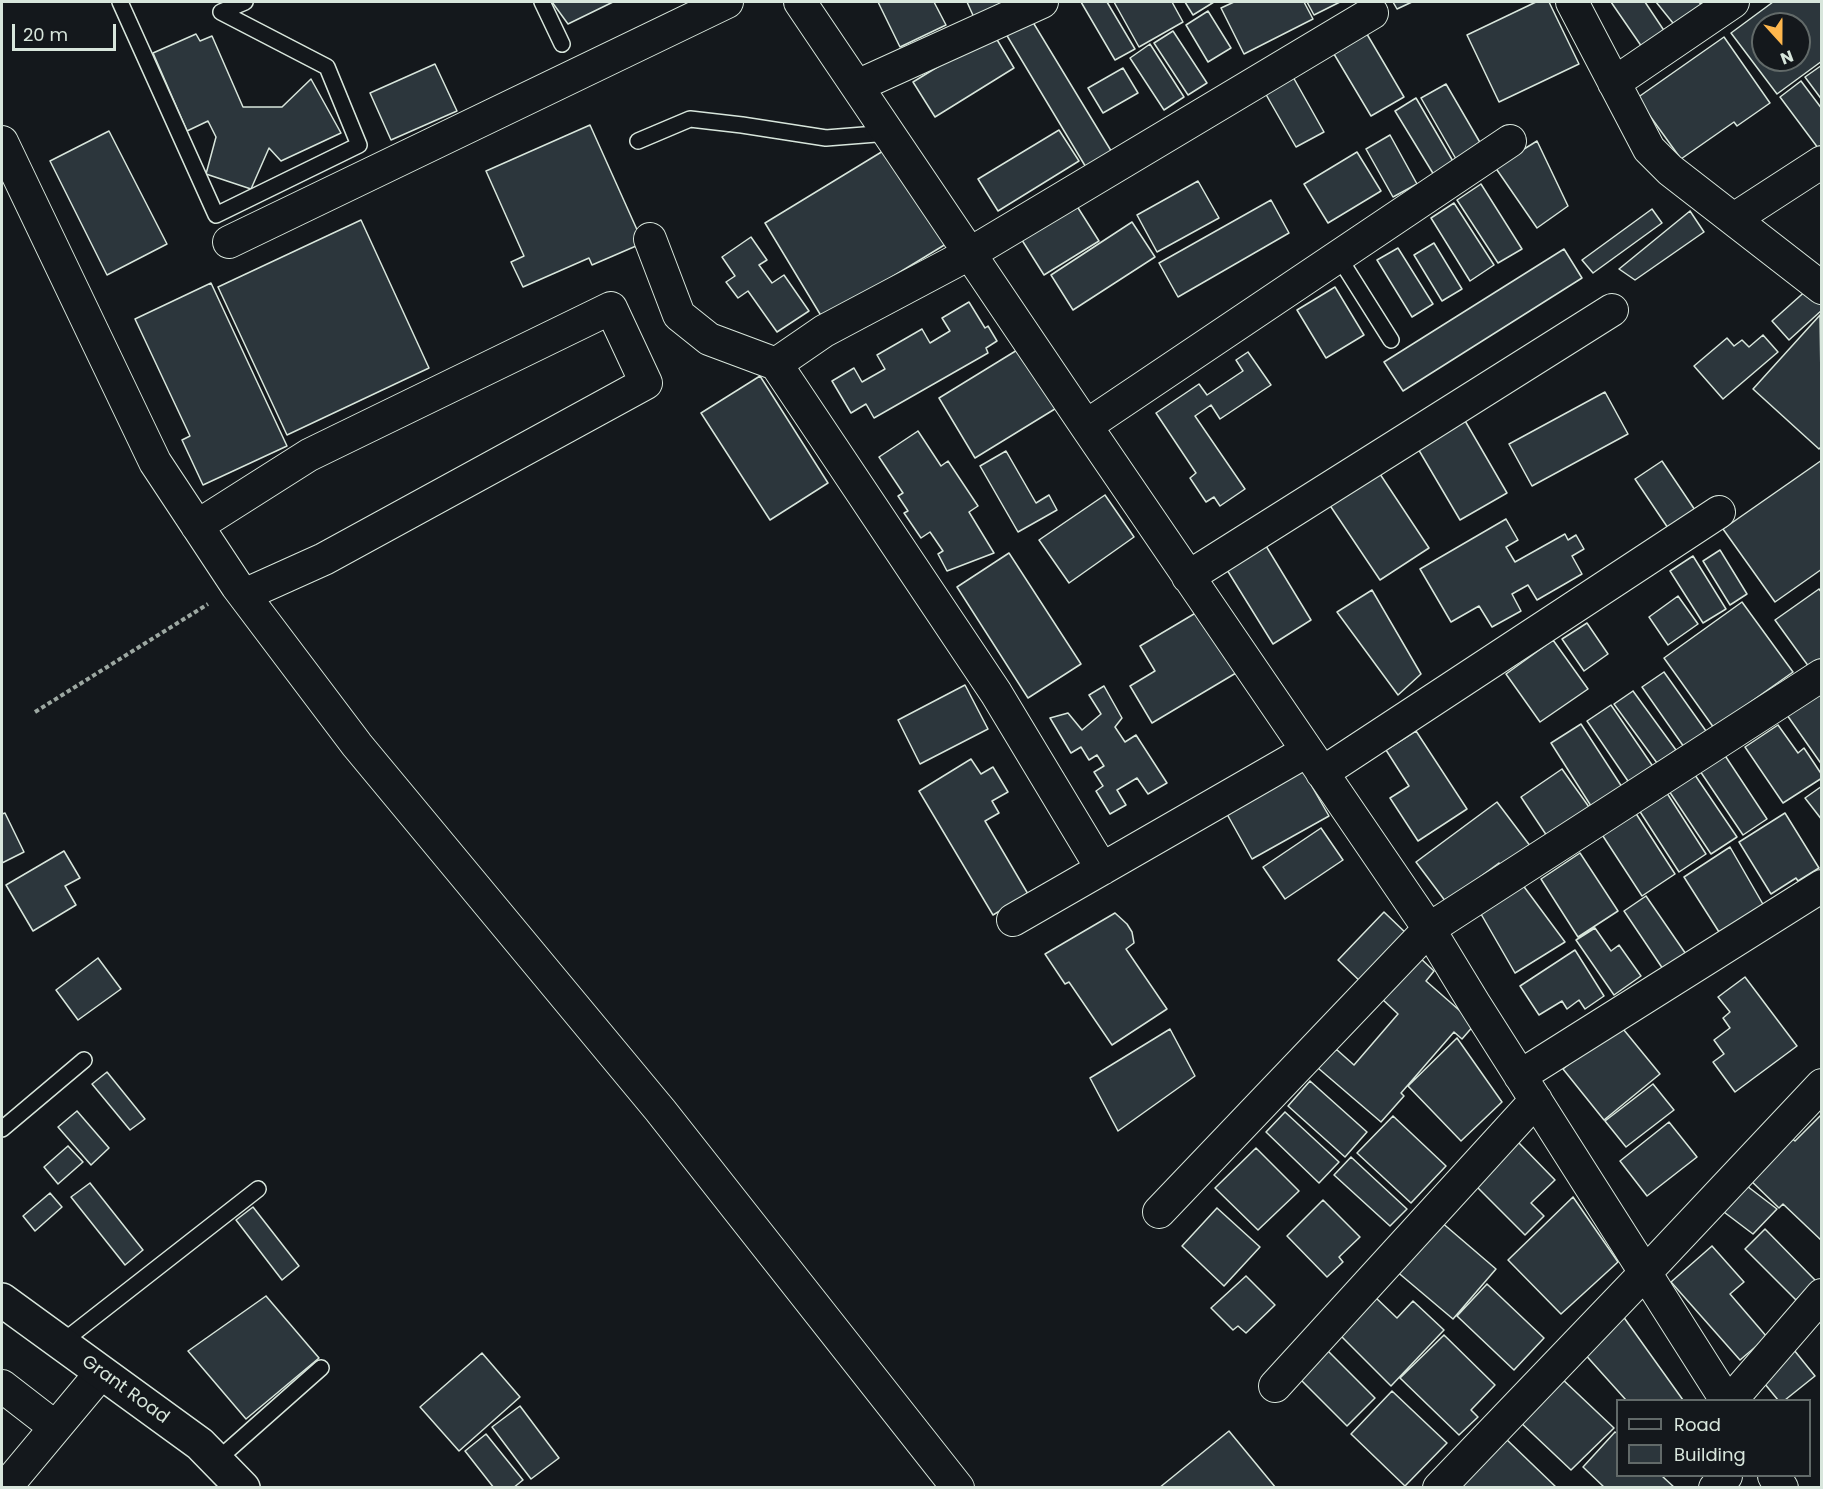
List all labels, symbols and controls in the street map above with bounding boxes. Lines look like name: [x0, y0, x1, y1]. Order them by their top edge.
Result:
scale bar: [15, 12, 118, 50]
north arrow: [1751, 12, 1811, 72]
text: 20 m: [23, 22, 68, 47]
text: N: [1777, 45, 1797, 70]
street label: Grant Road: [77, 1351, 173, 1429]
legend: [1616, 1399, 1811, 1477]
text: Road: [1674, 1412, 1721, 1437]
text: Building: [1674, 1442, 1746, 1467]

